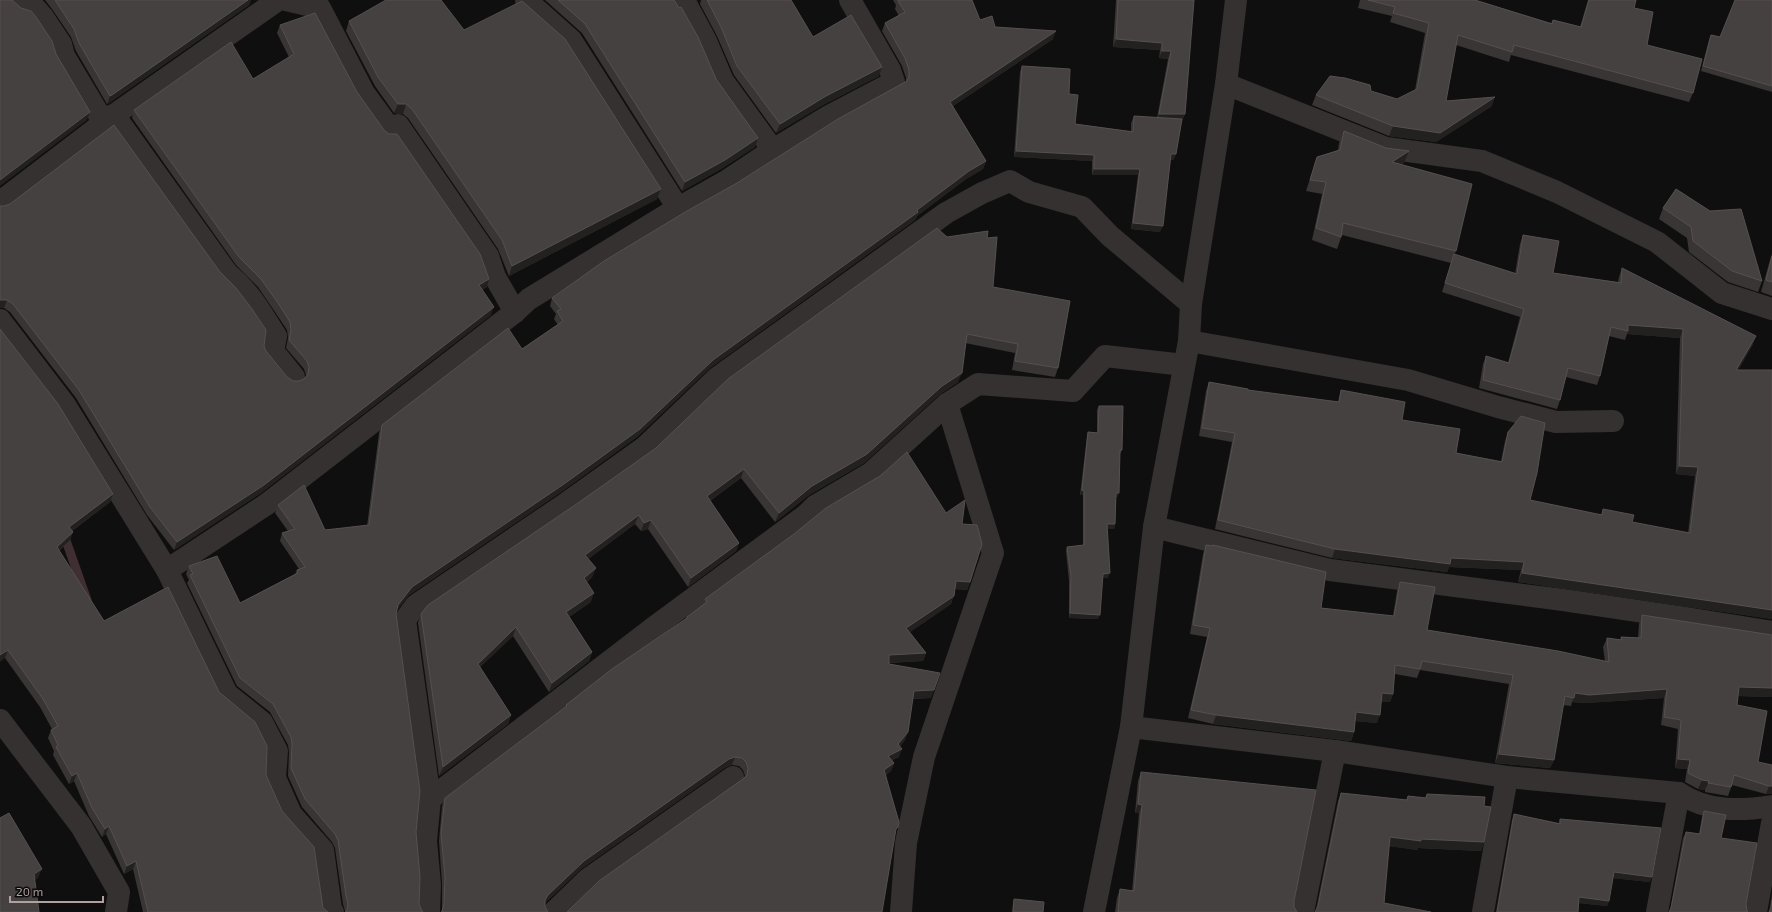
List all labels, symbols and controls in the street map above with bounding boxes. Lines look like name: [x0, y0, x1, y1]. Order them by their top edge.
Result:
scale bar: [10, 878, 103, 904]
text: 20 m: [16, 884, 43, 898]

